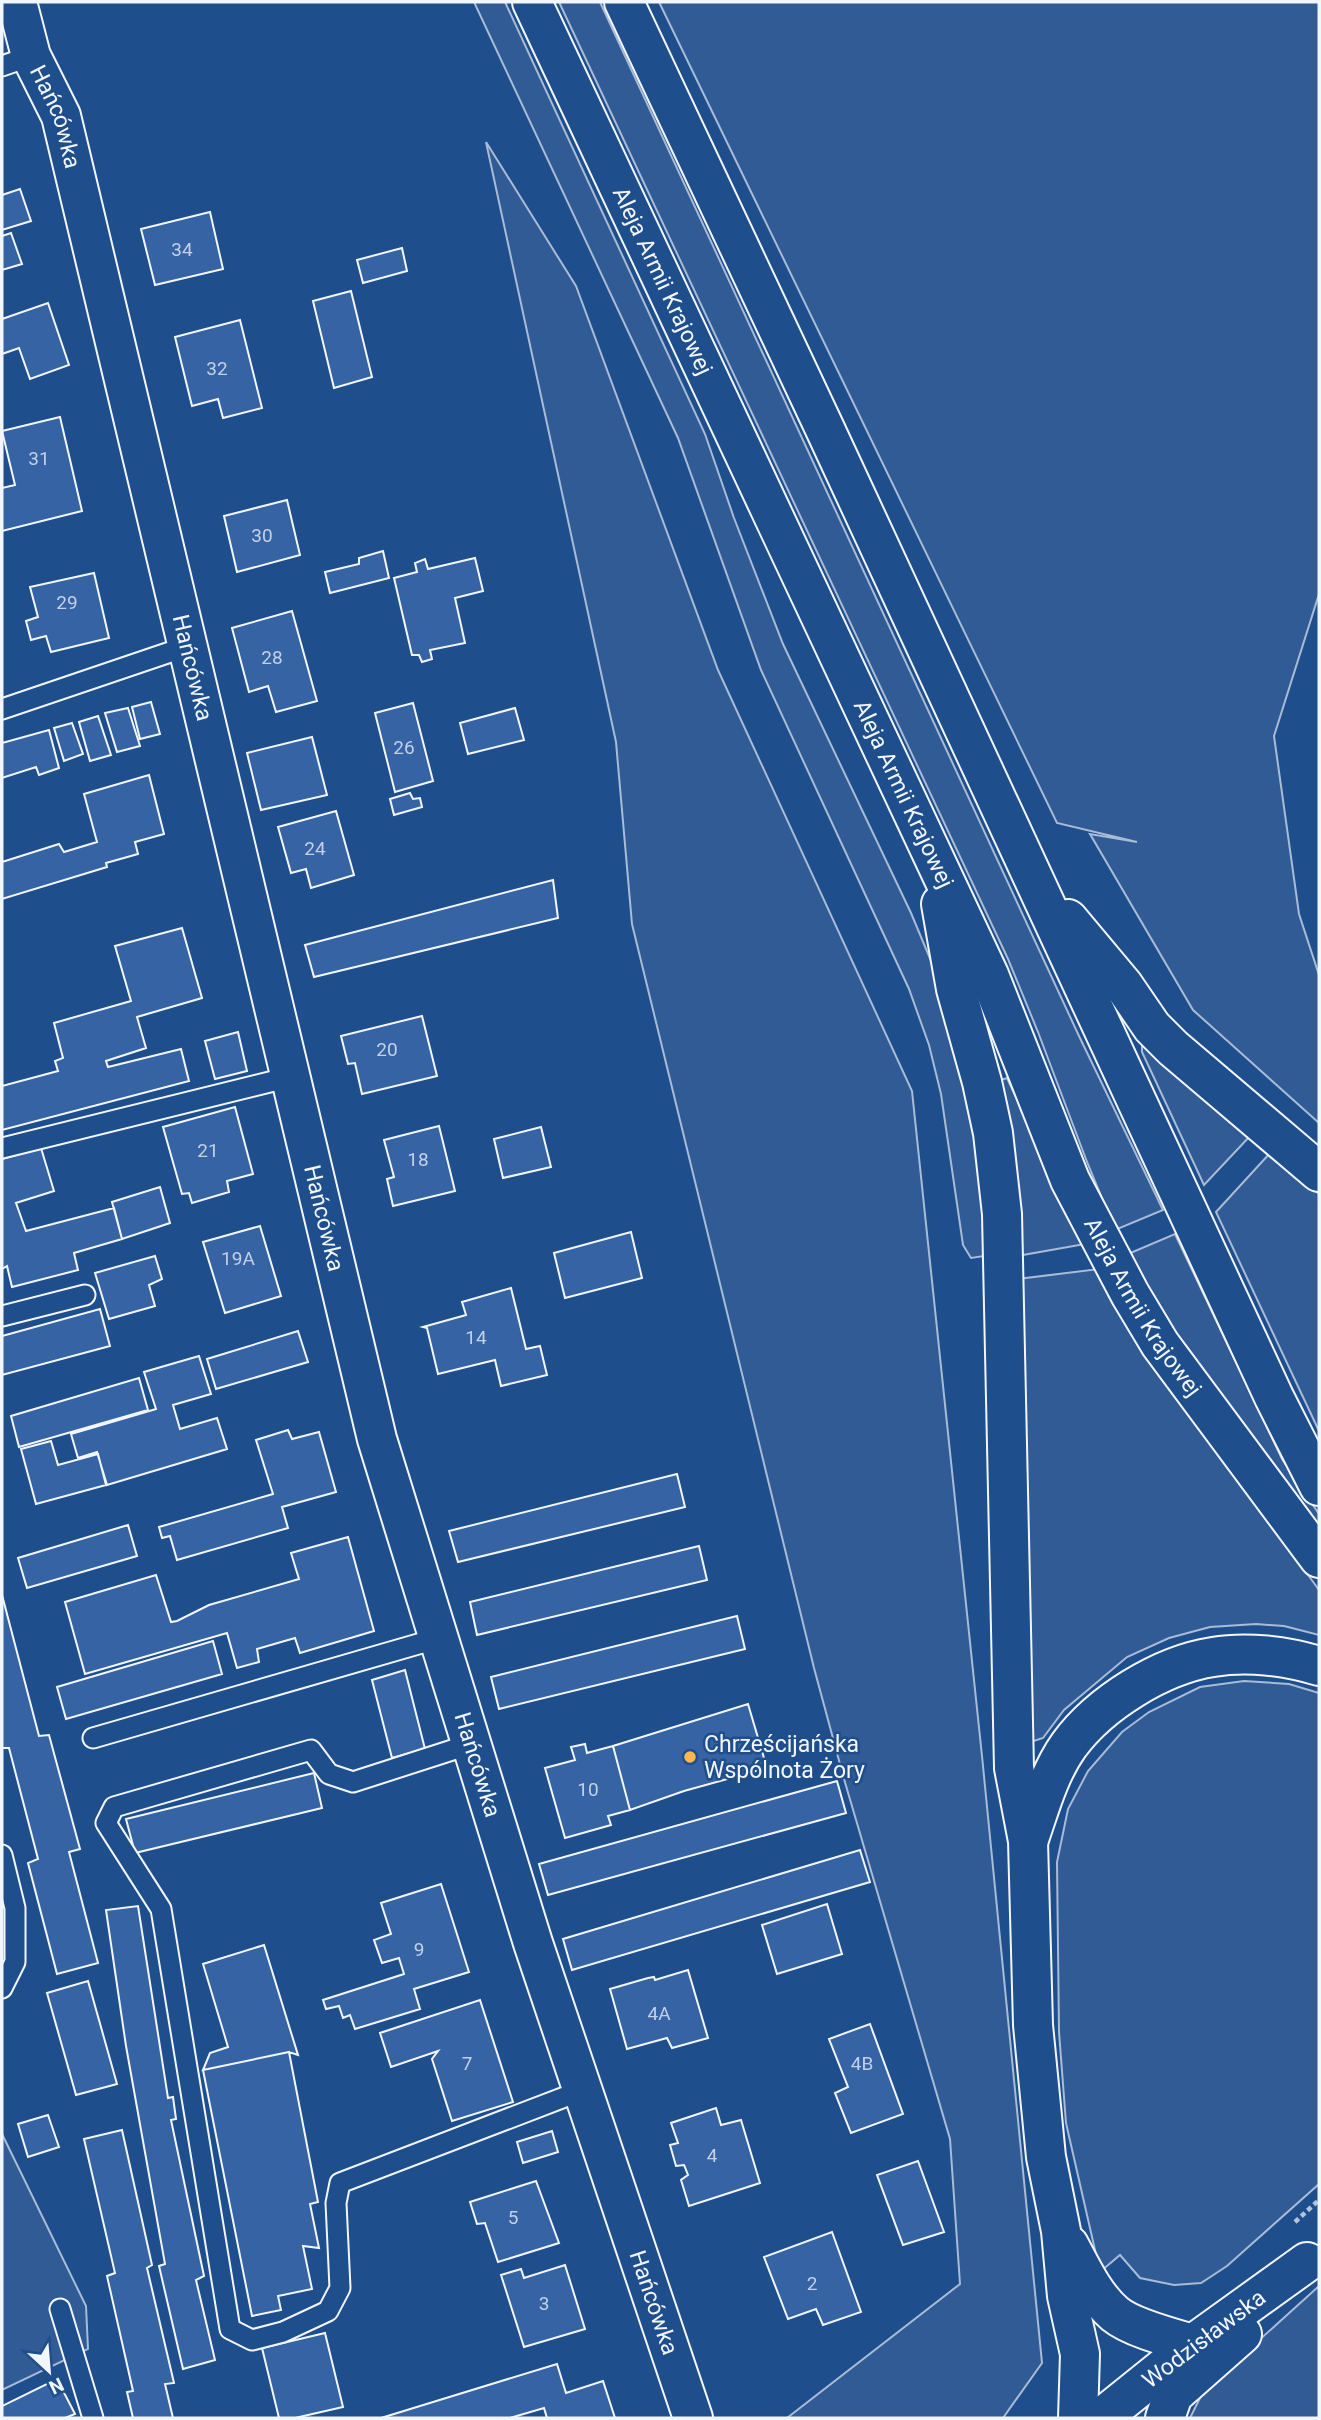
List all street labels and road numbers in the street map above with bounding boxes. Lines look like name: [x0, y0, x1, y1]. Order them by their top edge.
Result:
street label: Hańcówka: [24, 61, 87, 171]
street label: Aleja Armii Krajowej: [607, 183, 719, 379]
street label: Hańcówka: [167, 612, 218, 723]
street label: Aleja Armii Krajowej: [848, 696, 960, 892]
street label: Hańcówka: [299, 1162, 350, 1274]
street label: Aleja Armii Krajowej: [1079, 1213, 1208, 1402]
street label: Hańcówka: [449, 1709, 507, 1820]
street label: Hańcówka: [624, 2247, 684, 2358]
street label: Wodzisławska: [1137, 2284, 1271, 2394]

